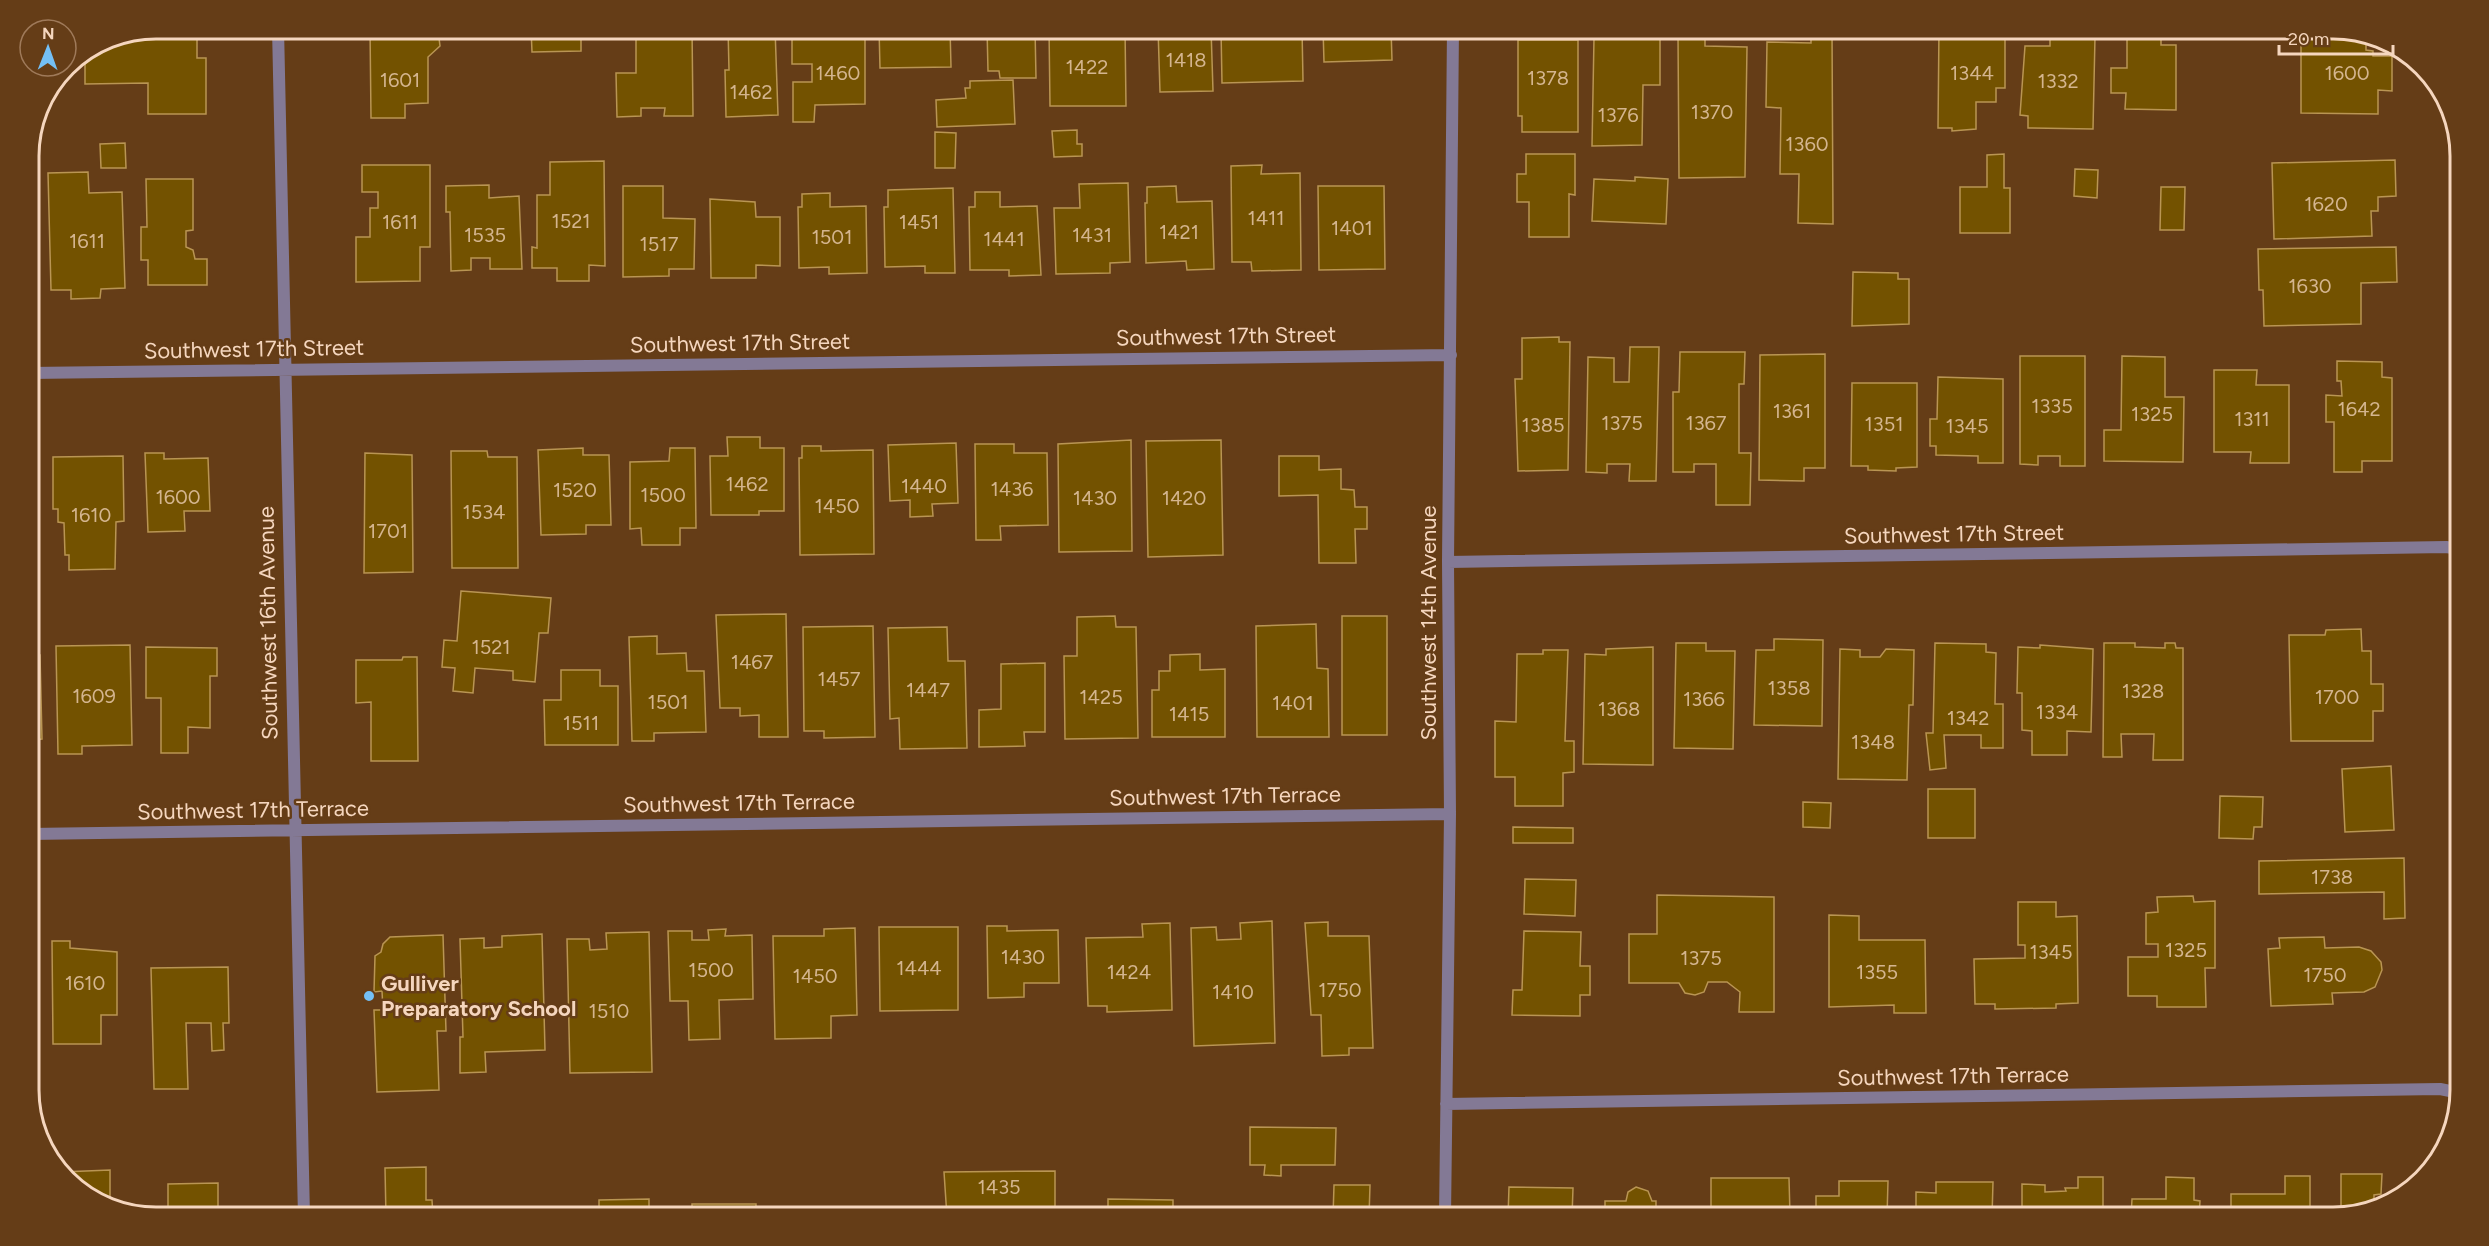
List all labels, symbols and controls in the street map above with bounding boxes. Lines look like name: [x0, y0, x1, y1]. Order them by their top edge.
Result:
north arrow: [18, 18, 78, 78]
scale bar: [2279, 18, 2393, 56]
text: N: [42, 24, 55, 43]
text: 20 m: [2288, 28, 2329, 50]
house number: 1418: [1165, 48, 1207, 72]
house number: 1422: [1065, 55, 1109, 79]
house number: 1460: [816, 61, 860, 85]
house number: 1344: [1950, 61, 1994, 85]
house number: 1600: [2324, 61, 2370, 85]
house number: 1378: [1527, 66, 1569, 90]
house number: 1601: [380, 68, 420, 92]
house number: 1332: [2037, 69, 2079, 93]
house number: 1462: [729, 80, 773, 104]
house number: 1370: [1691, 100, 1733, 124]
house number: 1376: [1597, 103, 1639, 127]
house number: 1360: [1785, 132, 1829, 156]
house number: 1620: [2304, 192, 2348, 216]
house number: 1411: [1247, 206, 1285, 230]
house number: 1521: [551, 209, 591, 233]
house number: 1611: [382, 210, 418, 234]
house number: 1451: [899, 210, 939, 234]
house number: 1401: [1331, 216, 1373, 240]
house number: 1421: [1159, 220, 1199, 244]
house number: 1535: [464, 223, 506, 247]
house number: 1431: [1072, 223, 1112, 247]
house number: 1501: [812, 225, 852, 249]
house number: 1441: [983, 227, 1025, 251]
house number: 1611: [69, 229, 105, 253]
house number: 1517: [640, 232, 679, 256]
house number: 1630: [2288, 274, 2332, 298]
street label: Southwest 17th Street: [1116, 321, 1336, 351]
street label: Southwest 17th Street: [630, 328, 850, 358]
street label: Southwest 17th Street: [144, 334, 364, 364]
house number: 1335: [2031, 394, 2073, 418]
house number: 1642: [2337, 397, 2381, 421]
house number: 1361: [1773, 399, 1811, 423]
house number: 1325: [2131, 402, 2173, 426]
house number: 1311: [2234, 407, 2270, 431]
house number: 1375: [1601, 411, 1643, 435]
house number: 1367: [1685, 411, 1727, 435]
house number: 1351: [1865, 412, 1903, 436]
house number: 1385: [1522, 413, 1564, 437]
house number: 1345: [1945, 414, 1989, 438]
house number: 1462: [725, 472, 769, 496]
house number: 1440: [901, 474, 947, 498]
house number: 1436: [991, 477, 1033, 501]
house number: 1520: [553, 478, 597, 502]
house number: 1500: [640, 483, 686, 507]
house number: 1600: [155, 485, 201, 509]
house number: 1430: [1073, 486, 1117, 510]
house number: 1420: [1162, 486, 1206, 510]
house number: 1450: [815, 494, 860, 518]
house number: 1534: [462, 500, 506, 524]
house number: 1610: [71, 503, 111, 527]
street label: Southwest 14th Avenue: [1415, 505, 1442, 741]
street label: Southwest 16th Avenue: [252, 506, 284, 740]
house number: 1701: [368, 519, 408, 543]
street label: Southwest 17th Street: [1844, 519, 2064, 549]
house number: 1521: [471, 635, 511, 659]
house number: 1467: [731, 650, 774, 674]
house number: 1457: [818, 667, 861, 691]
house number: 1358: [1768, 676, 1810, 700]
house number: 1447: [906, 678, 950, 702]
house number: 1328: [2122, 679, 2164, 703]
house number: 1609: [72, 684, 116, 708]
house number: 1425: [1079, 685, 1123, 709]
house number: 1700: [2315, 685, 2359, 709]
house number: 1366: [1683, 687, 1725, 711]
house number: 1501: [648, 690, 688, 714]
house number: 1401: [1272, 691, 1314, 715]
house number: 1368: [1598, 697, 1640, 721]
house number: 1334: [2036, 700, 2078, 724]
house number: 1415: [1169, 702, 1209, 726]
house number: 1342: [1947, 706, 1989, 730]
house number: 1511: [563, 711, 599, 735]
house number: 1348: [1851, 730, 1895, 754]
street label: Southwest 17th Terrace: [1109, 780, 1341, 812]
street label: Southwest 17th Terrace: [623, 787, 855, 819]
street label: Southwest 17th Terrace: [137, 794, 369, 826]
house number: 1738: [2311, 865, 2353, 889]
house number: 1325: [2165, 938, 2207, 962]
house number: 1345: [2029, 940, 2073, 964]
house number: 1430: [1001, 945, 1045, 969]
house number: 1375: [1680, 946, 1722, 970]
house number: 1444: [896, 956, 942, 980]
house number: 1500: [688, 958, 734, 982]
house number: 1424: [1107, 960, 1151, 984]
house number: 1355: [1856, 960, 1898, 984]
house number: 1750: [2303, 963, 2347, 987]
house number: 1450: [793, 964, 838, 988]
place label: Gulliver Preparatory School: [381, 970, 576, 1022]
house number: 1610: [65, 971, 105, 995]
house number: 1750: [1318, 978, 1362, 1002]
house number: 1410: [1212, 980, 1254, 1004]
marker: Gulliver Preparatory School: [362, 989, 376, 1003]
house number: 1510: [589, 999, 629, 1023]
street label: Southwest 17th Terrace: [1837, 1060, 2069, 1092]
house number: 1435: [977, 1175, 1021, 1199]

